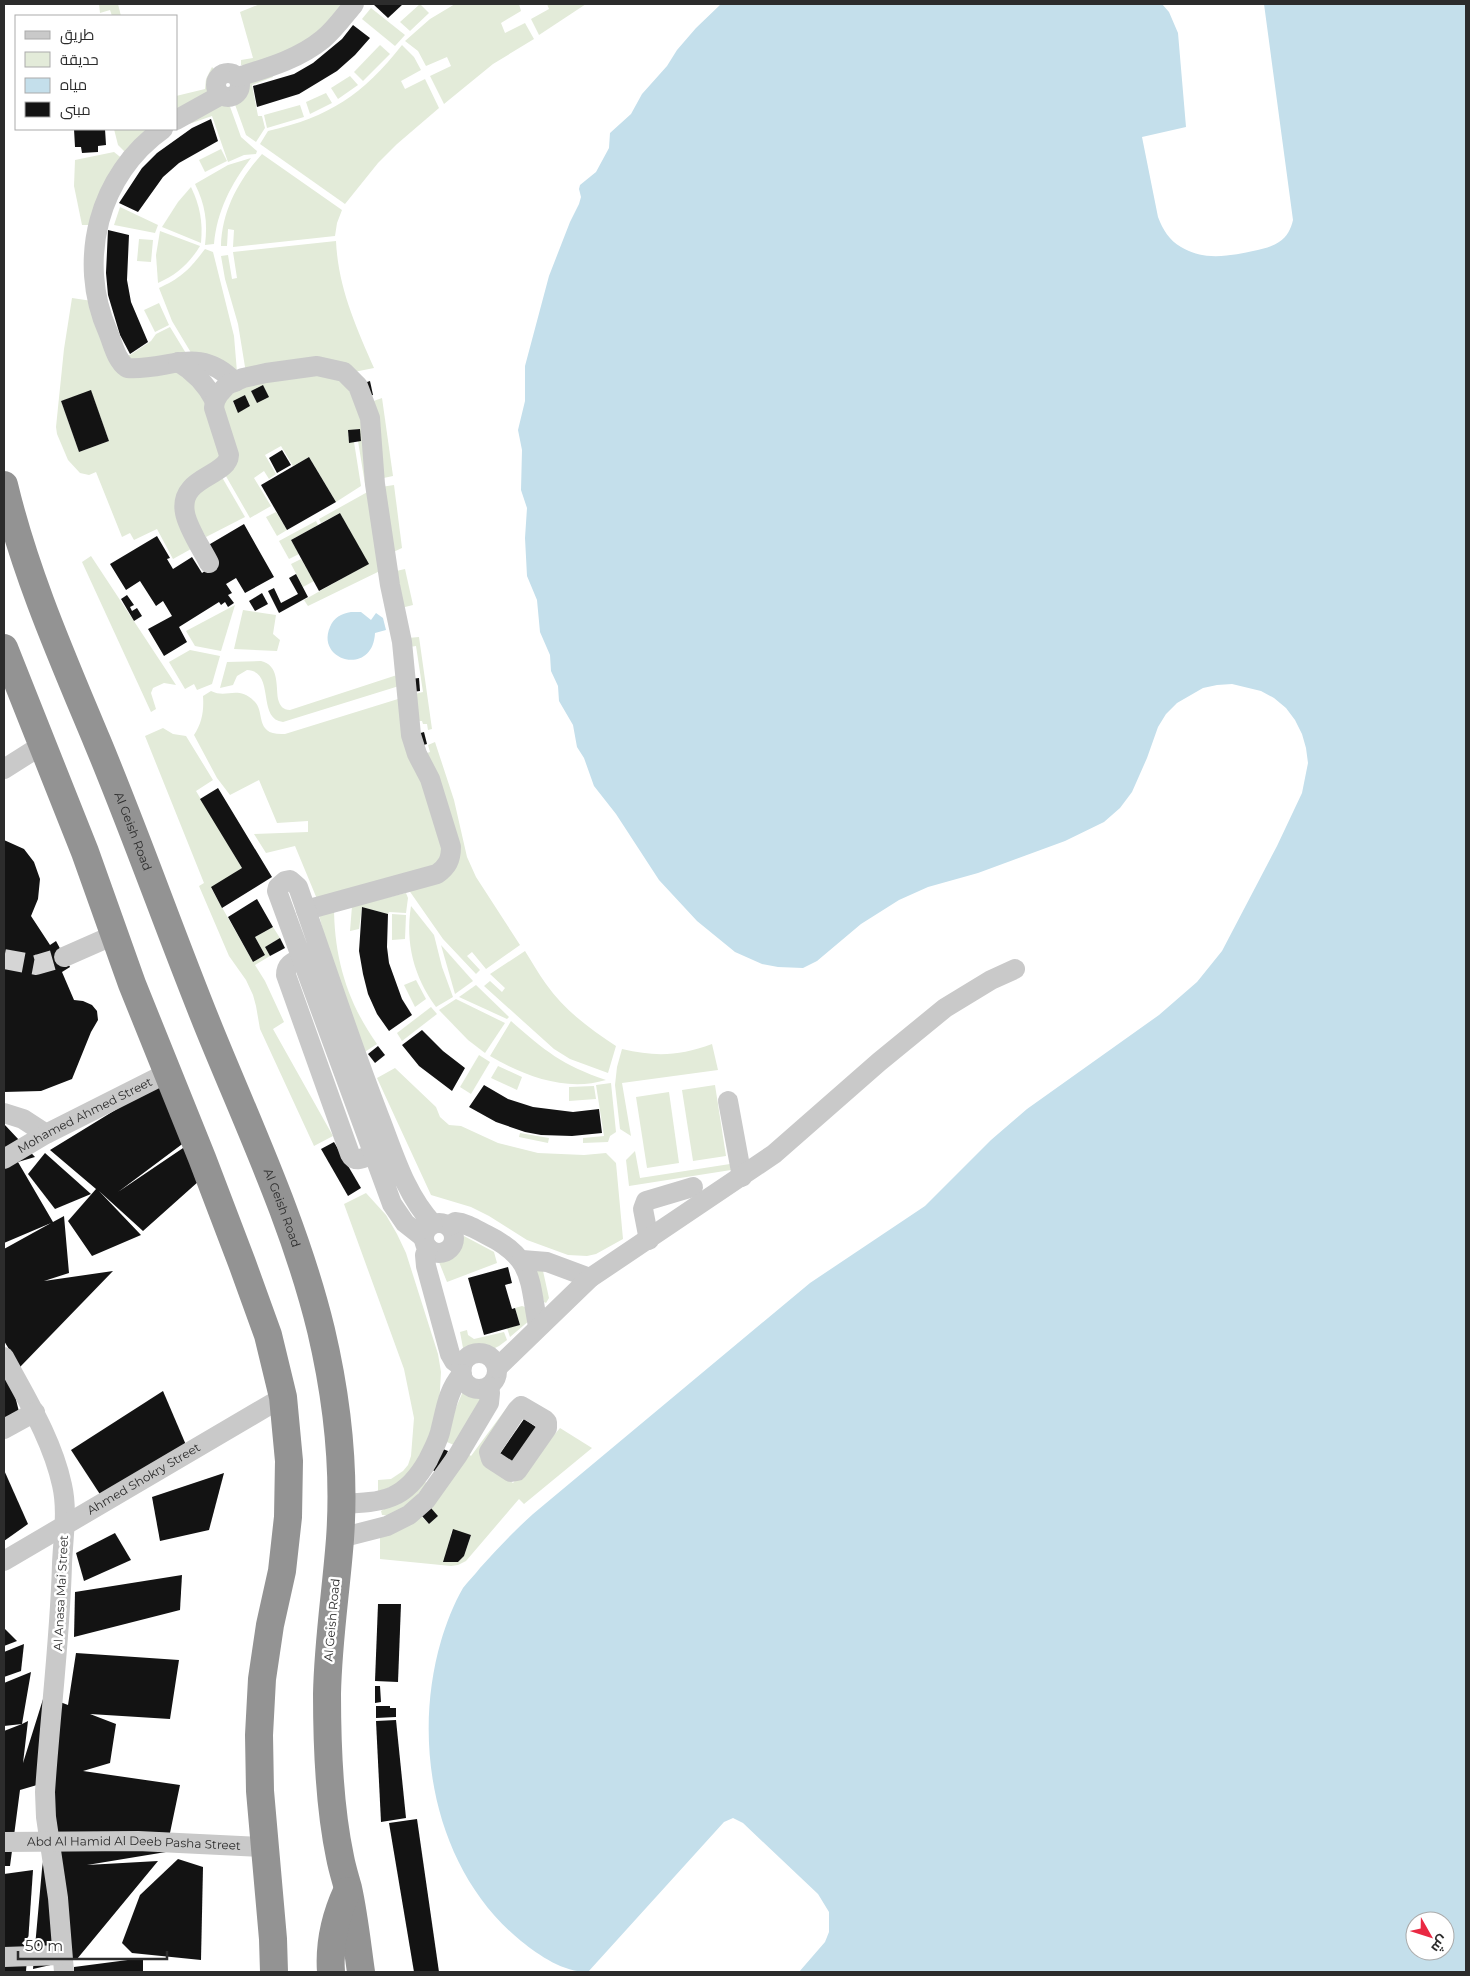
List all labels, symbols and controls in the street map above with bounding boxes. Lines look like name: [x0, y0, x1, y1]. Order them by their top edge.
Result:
legend: [15, 15, 178, 130]
text: طريق: [60, 25, 94, 45]
text: حديقة: [60, 50, 99, 69]
text: مياه: [60, 75, 87, 94]
text: مبنى: [60, 100, 91, 120]
street label: Al Geish Road: [111, 790, 155, 873]
street label: Mohamed Ahmed Street: [15, 1074, 155, 1156]
street label: Al Geish Road: [261, 1166, 304, 1249]
street label: Ahmed Shokry Street: [84, 1439, 203, 1518]
street label: Al Anasa Mai Street: [50, 1535, 71, 1651]
street label: Al Geish Road: [320, 1578, 343, 1662]
street label: Abd Al Hamid Al Deeb Pasha Street: [27, 1833, 241, 1853]
north arrow: [1405, 1911, 1455, 1961]
scale bar: [18, 1928, 166, 1960]
text: ش: [1427, 1932, 1453, 1957]
text: 50 m: [25, 1936, 63, 1955]

